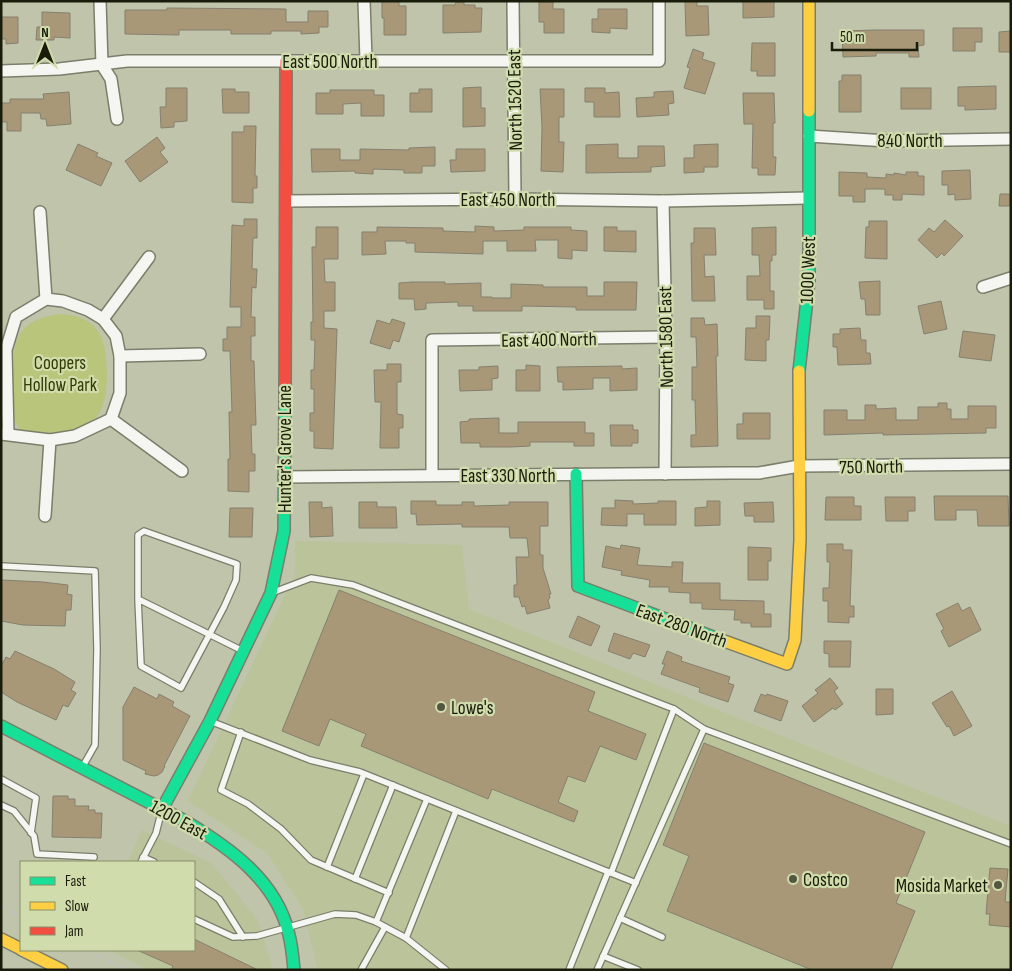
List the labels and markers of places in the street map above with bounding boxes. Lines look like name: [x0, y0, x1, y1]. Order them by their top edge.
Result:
place label: Lowe's: [451, 697, 494, 720]
marker: Lowe's: [435, 701, 447, 713]
place label: Costco: [803, 869, 848, 892]
marker: Costco: [787, 873, 799, 885]
place label: Mosida Market: [896, 875, 988, 898]
marker: Mosida Market: [992, 879, 1004, 891]

